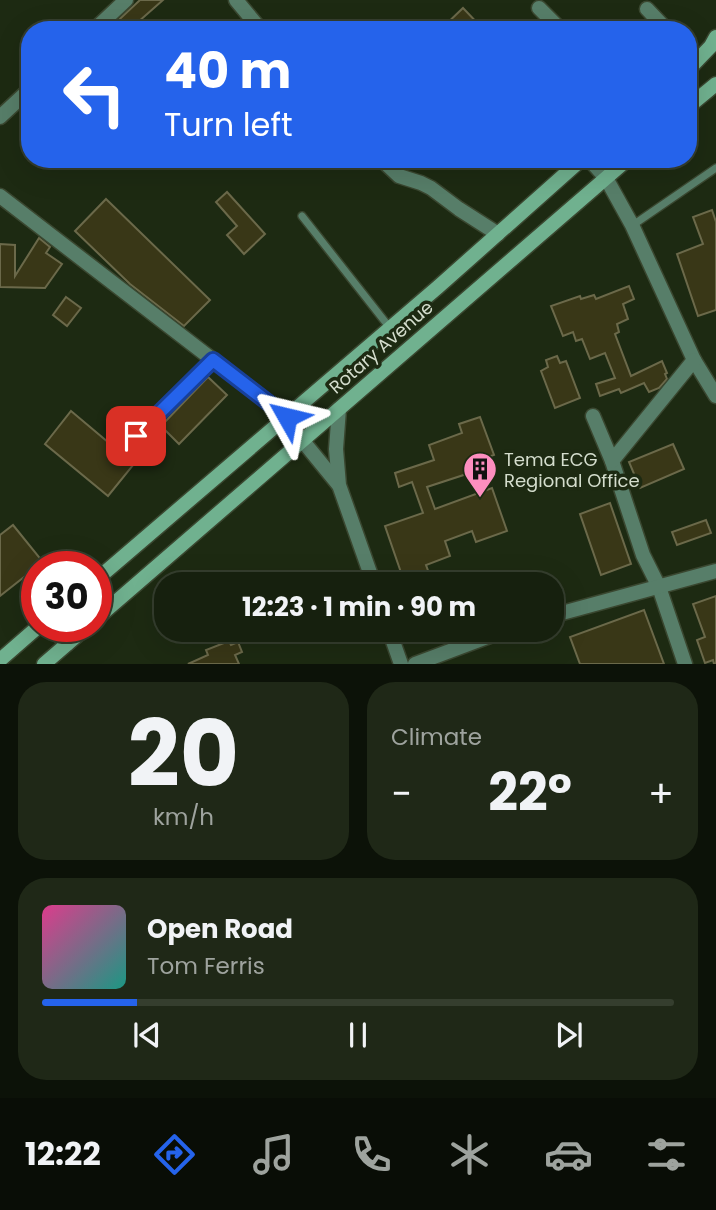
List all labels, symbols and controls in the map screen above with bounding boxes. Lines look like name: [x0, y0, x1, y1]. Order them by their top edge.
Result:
text: 40 m: [164, 37, 291, 105]
icon: left: [49, 49, 140, 140]
text: Turn left: [164, 102, 293, 147]
street label: Rotary Avenue: [324, 295, 438, 399]
position arrow: [250, 380, 324, 454]
pin: [106, 406, 166, 466]
icon: arrive: [117, 417, 155, 455]
place label: Tema ECG Regional Office: [504, 447, 640, 493]
building icon: Tema ECG Regional Office: [461, 450, 499, 499]
speed limit sign: 30: [21, 551, 112, 642]
text: 12:23 · 1 min · 90 m: [242, 589, 476, 625]
text: 20: [128, 690, 239, 818]
text: Climate: [391, 721, 482, 753]
text: 22°: [488, 756, 572, 829]
text: −: [391, 767, 412, 820]
text: +: [648, 767, 674, 820]
text: km/h: [153, 801, 214, 833]
text: Open Road: [147, 911, 293, 947]
text: Tom Ferris: [147, 950, 265, 982]
icon: previous: [128, 1016, 166, 1054]
icon: pause: [339, 1016, 377, 1054]
icon: next: [550, 1016, 588, 1054]
icon: directions: [150, 1130, 199, 1179]
icon: music: [249, 1130, 298, 1179]
icon: phone: [347, 1130, 396, 1179]
icon: climate: [445, 1130, 494, 1179]
icon: car: [544, 1130, 593, 1179]
icon: filters: [642, 1130, 691, 1179]
text: 12:22: [25, 1131, 101, 1176]

